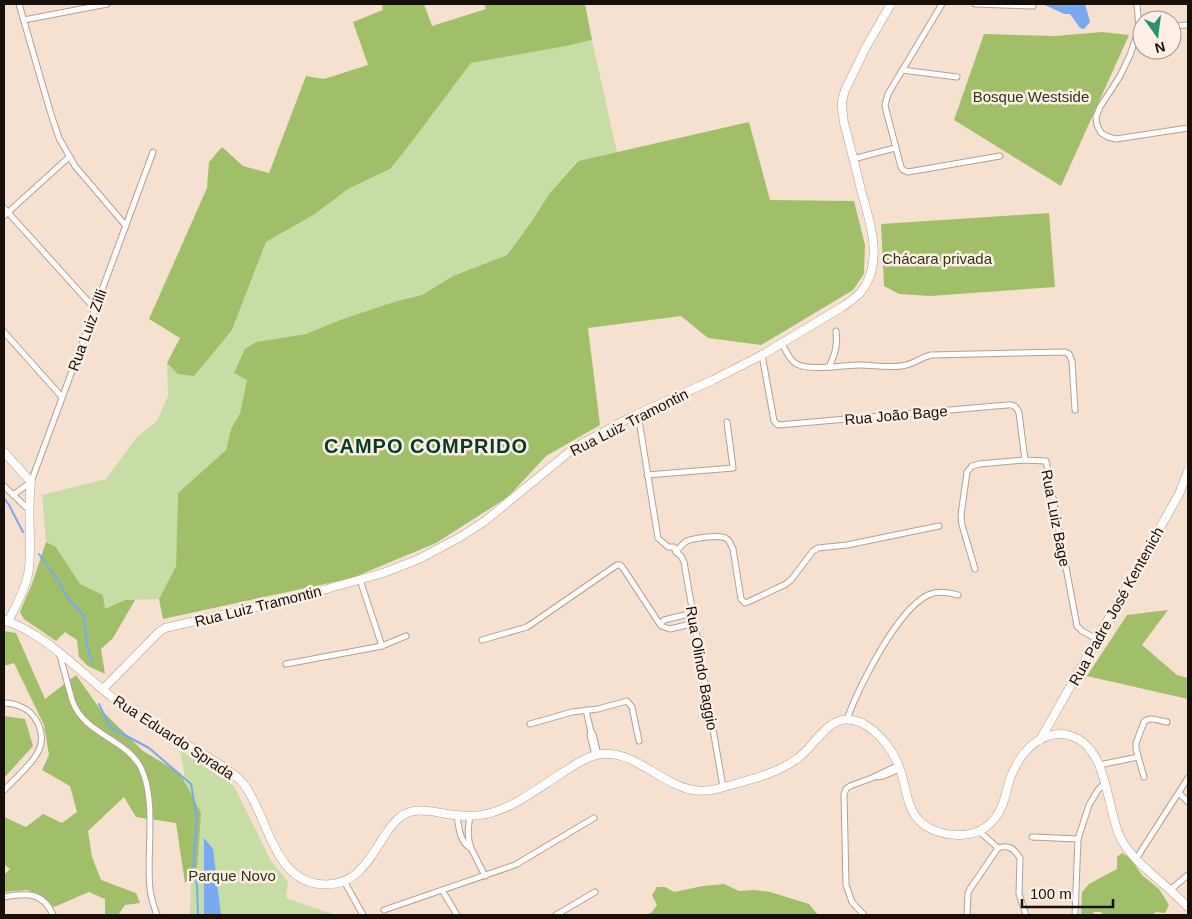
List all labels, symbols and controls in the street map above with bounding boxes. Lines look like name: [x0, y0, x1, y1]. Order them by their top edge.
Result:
north arrow: [1132, 10, 1182, 60]
text: N: [1153, 39, 1167, 57]
park label: Bosque Westside: [973, 88, 1089, 105]
park label: Chácara privada: [882, 250, 993, 267]
street label: Rua Luiz Zilli: [64, 287, 110, 373]
street label: Rua Luiz Tramontin: [567, 385, 691, 459]
street label: Rua João Bage: [844, 402, 948, 428]
district label: CAMPO COMPRIDO: [324, 435, 528, 457]
street label: Rua Luiz Bage: [1038, 468, 1074, 568]
street label: Rua Padre José Kentenich: [1065, 524, 1167, 688]
street label: Rua Luiz Tramontin: [193, 582, 323, 630]
street label: Rua Olindo Baggio: [683, 605, 721, 731]
street label: Rua Eduardo Sprada: [110, 691, 238, 783]
park label: Parque Novo: [188, 867, 276, 884]
scale bar: [1022, 876, 1113, 908]
text: 100 m: [1030, 885, 1072, 902]

